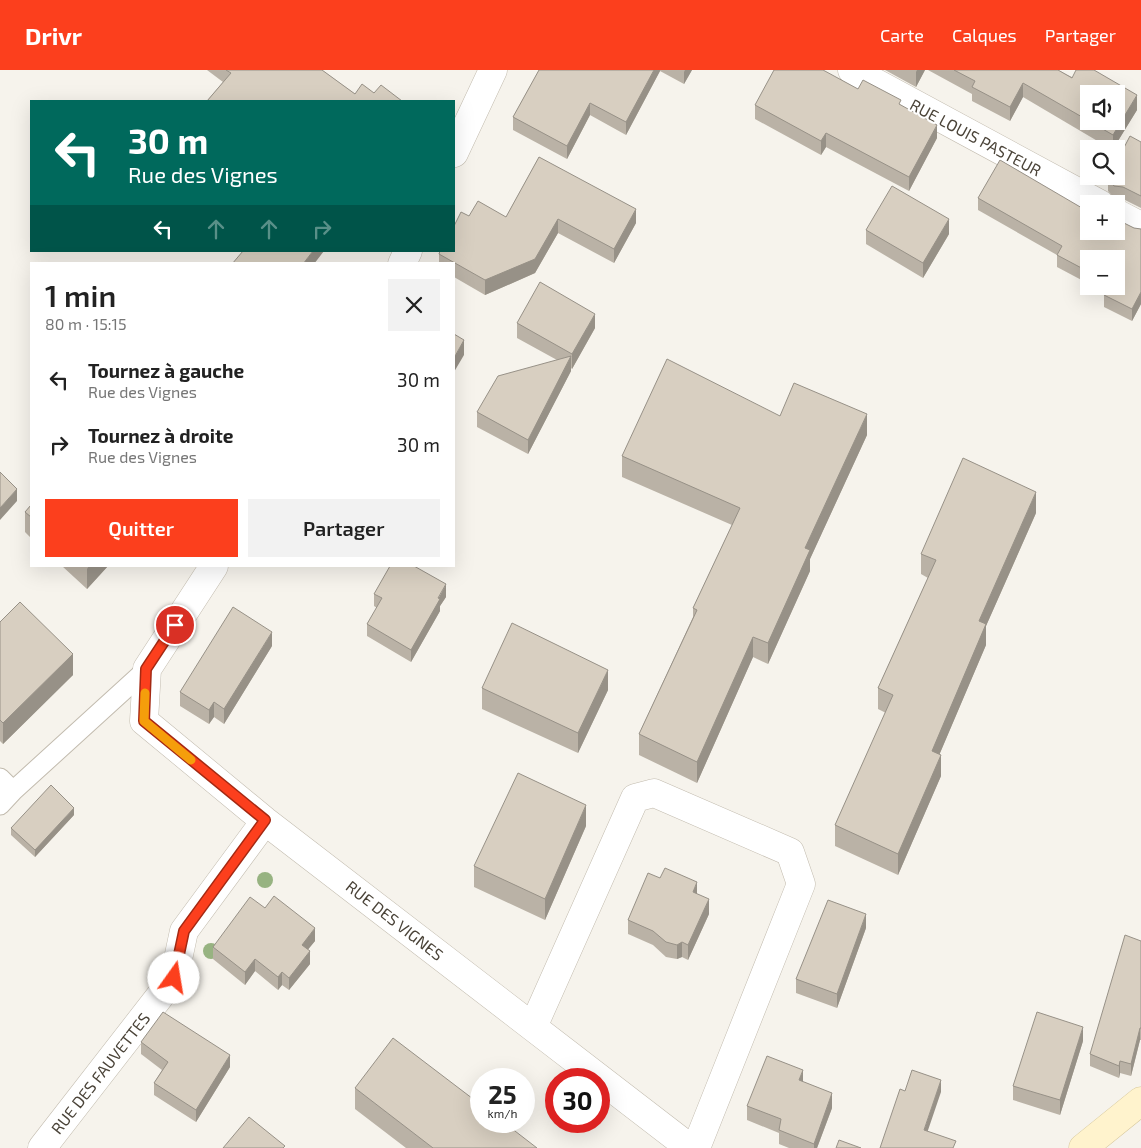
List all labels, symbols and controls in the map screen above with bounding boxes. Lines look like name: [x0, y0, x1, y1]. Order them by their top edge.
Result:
text: Drivr: [25, 21, 82, 50]
text: Carte: [880, 24, 924, 46]
text: Calques: [952, 24, 1017, 46]
text: Partager: [1045, 24, 1116, 46]
map controls: [1080, 85, 1125, 295]
button: sound: [1080, 85, 1125, 130]
street label: RUE LOUIS PASTEUR: [907, 94, 1045, 180]
text: 30 m: [128, 119, 208, 161]
icon: left: [45, 120, 110, 185]
button: search: [1080, 140, 1125, 185]
text: Rue des Vignes: [128, 161, 278, 187]
button: +: [1080, 195, 1125, 240]
icon: left: [149, 215, 177, 243]
icon: ahead: [202, 215, 230, 243]
icon: ahead: [255, 215, 283, 243]
icon: right: [308, 215, 336, 243]
button: −: [1080, 250, 1125, 295]
text: 1 min: [45, 277, 116, 313]
button: close: [388, 279, 440, 331]
text: 80 m · 15:15: [45, 314, 127, 333]
text: Tournez à gauche: [88, 359, 244, 382]
icon: left: [45, 366, 73, 394]
text: 30 m: [397, 368, 440, 391]
text: Rue des Vignes: [88, 382, 197, 401]
text: Tournez à droite: [88, 424, 234, 447]
icon: right: [45, 431, 73, 459]
text: 30 m: [397, 433, 440, 456]
text: Rue des Vignes: [88, 447, 197, 466]
button: Quitter: [45, 499, 238, 557]
button: Partager: [248, 499, 440, 557]
pin: [154, 604, 196, 646]
icon: arrive: [161, 611, 189, 639]
street label: RUE DES VIGNES: [343, 876, 447, 964]
position arrow: [147, 951, 199, 1003]
street label: RUE DES FAUVETTES: [47, 1009, 153, 1137]
speed limit sign: 30: [545, 1068, 610, 1133]
text: 25: [488, 1079, 517, 1109]
text: km/h: [488, 1106, 517, 1120]

